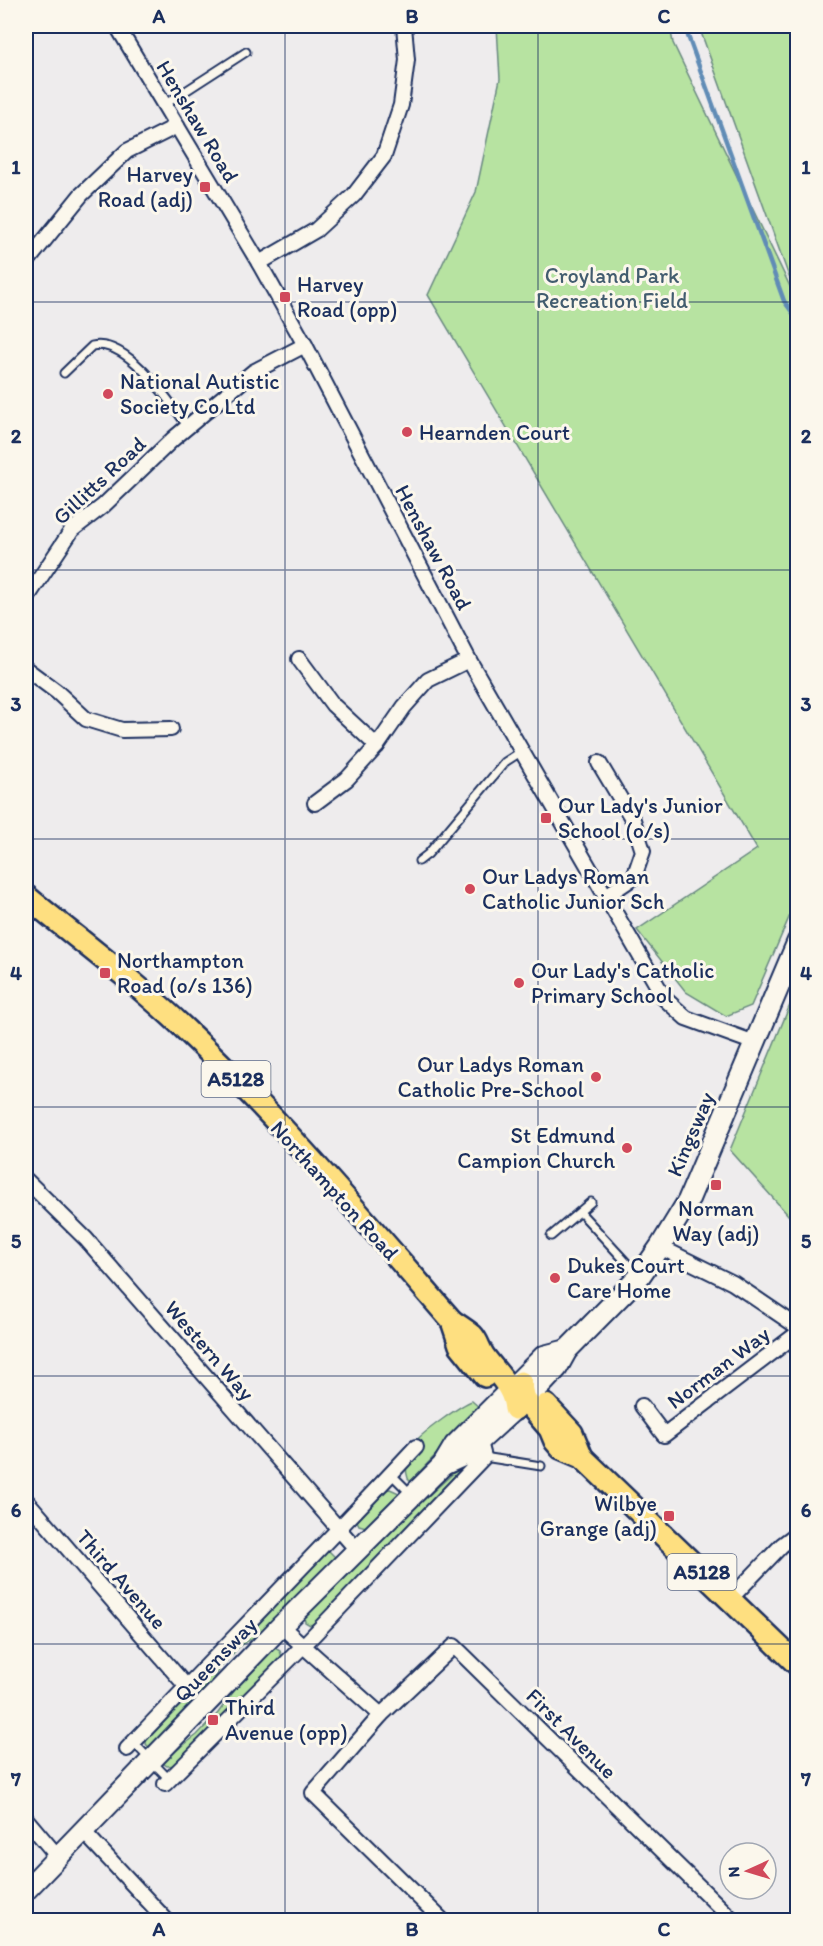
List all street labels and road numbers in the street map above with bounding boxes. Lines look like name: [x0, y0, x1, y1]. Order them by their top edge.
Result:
street label: Henshaw Road: [150, 55, 245, 188]
street label: Gillitts Road: [47, 430, 152, 530]
street label: Henshaw Road: [389, 480, 478, 615]
road number: A5128: [202, 1061, 270, 1097]
street label: Kingsway: [661, 1087, 721, 1181]
street label: Northampton Road: [265, 1115, 405, 1266]
street label: Western Way: [159, 1295, 261, 1406]
street label: Norman Way: [662, 1320, 775, 1415]
street label: Third Avenue: [71, 1524, 172, 1635]
road number: A5128: [668, 1554, 736, 1590]
street label: Queensway: [168, 1611, 263, 1708]
street label: First Avenue: [521, 1682, 623, 1784]

